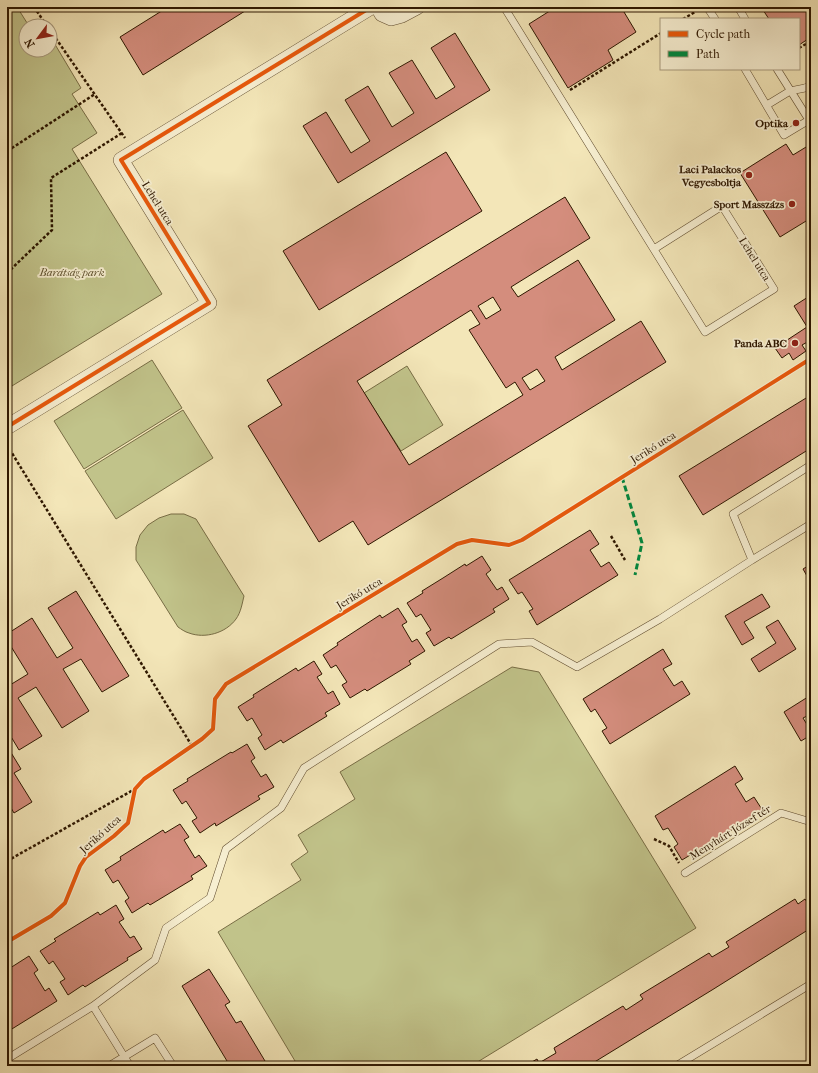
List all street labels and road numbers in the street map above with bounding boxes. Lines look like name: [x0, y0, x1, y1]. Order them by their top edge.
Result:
street label: Lehel utca: [139, 179, 177, 228]
street label: Lehel utca: [736, 235, 774, 284]
street label: Jerikó utca: [627, 428, 679, 467]
street label: Jerikó utca: [333, 574, 385, 613]
street label: Menyhárt József tér: [687, 802, 774, 863]
street label: Jerikó utca: [76, 812, 124, 857]

